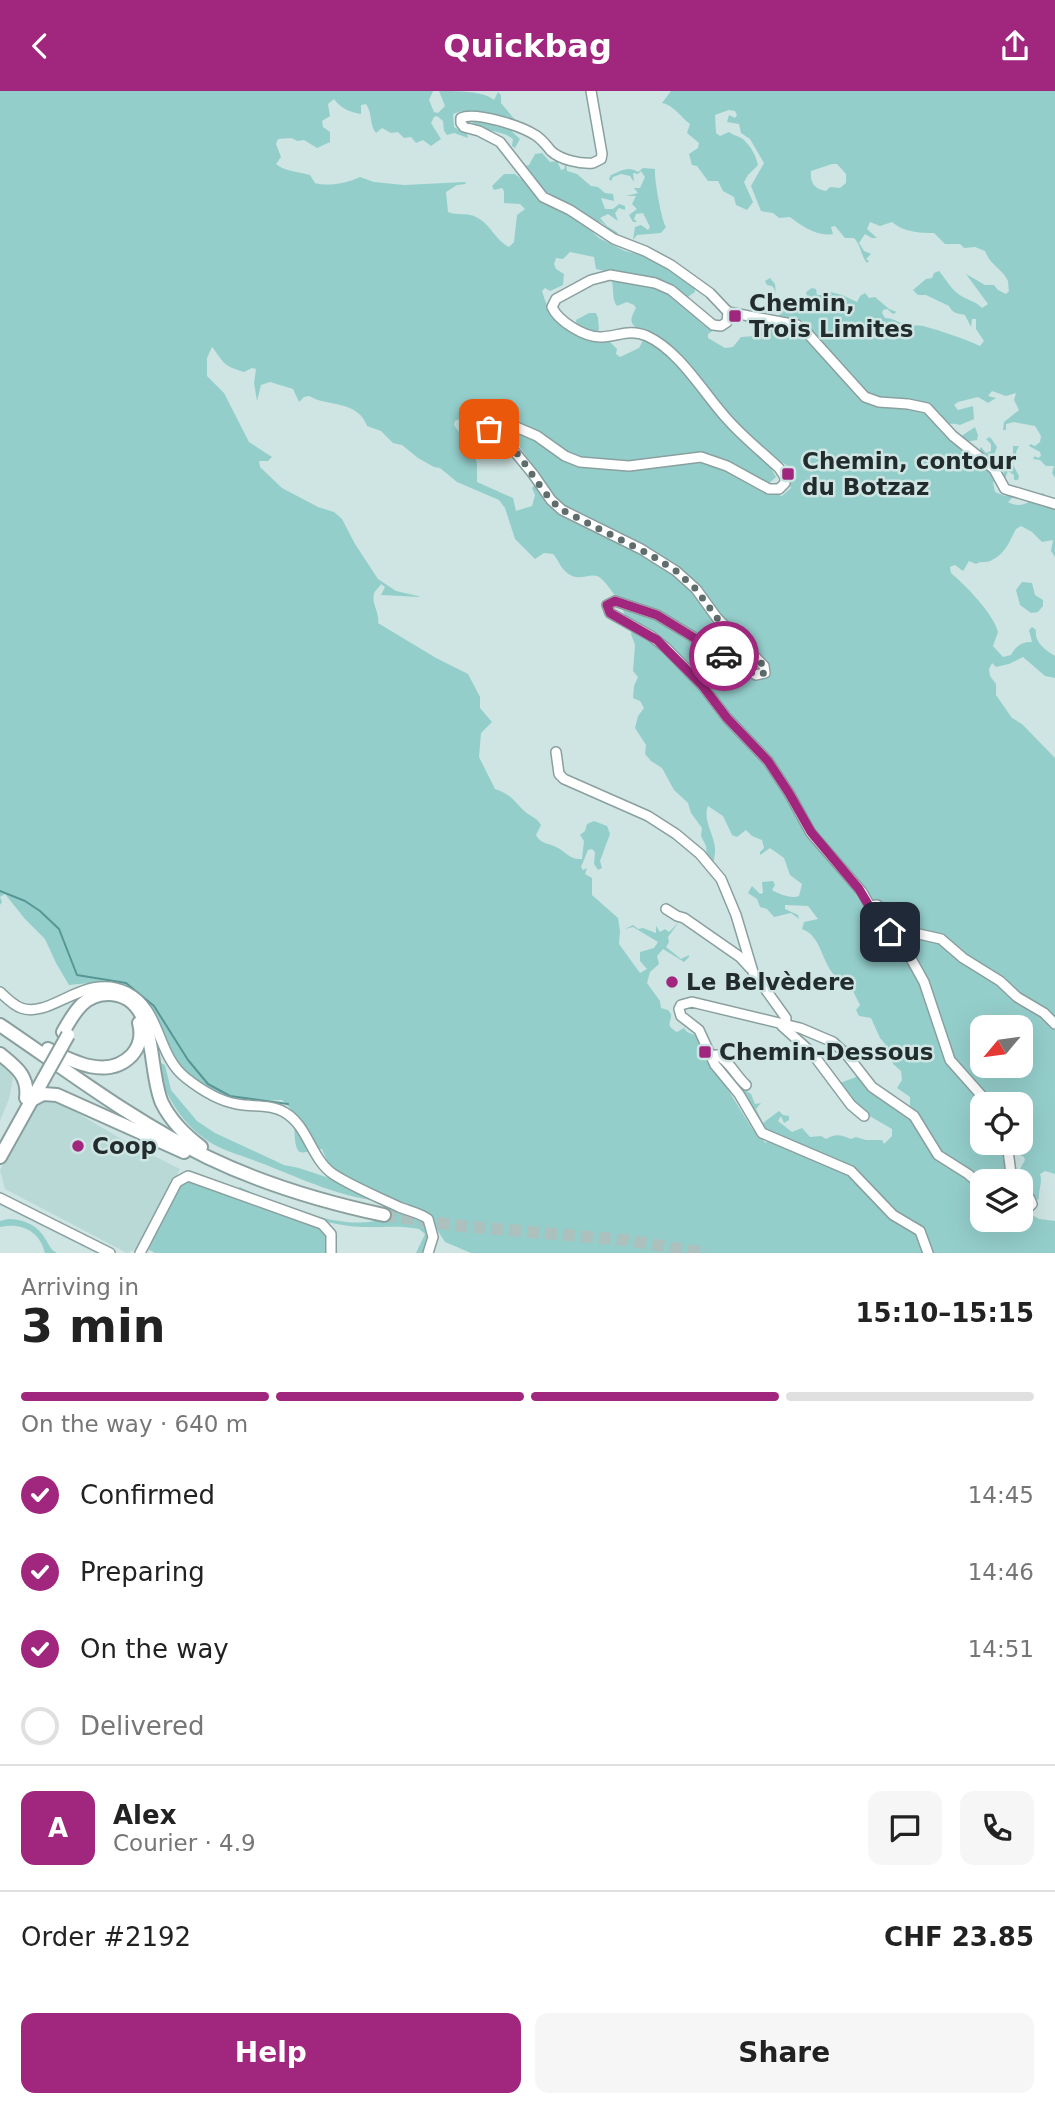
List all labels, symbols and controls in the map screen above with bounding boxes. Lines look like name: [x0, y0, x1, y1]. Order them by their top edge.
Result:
icon: back: [21, 27, 59, 65]
text: Quickbag: [443, 27, 612, 65]
icon: share: [996, 27, 1034, 65]
place label: Chemin, Trois Limites: [749, 290, 914, 342]
marker: Chemin, Trois Limites: [727, 308, 743, 324]
pin: [459, 399, 519, 459]
icon: bag: [470, 410, 508, 448]
place label: Chemin, contour du Botzaz: [802, 448, 1017, 500]
marker: Chemin, contour du Botzaz: [780, 466, 796, 482]
courier: [689, 621, 759, 691]
icon: car: [705, 637, 743, 675]
pin: [860, 902, 920, 962]
icon: home: [871, 913, 909, 951]
place label: Le Belvèdere: [686, 969, 855, 995]
marker: Le Belvèdere: [664, 974, 680, 990]
north arrow: [970, 1015, 1032, 1078]
map controls: [970, 1015, 1033, 1232]
place label: Chemin-Dessous: [719, 1039, 934, 1065]
marker: Chemin-Dessous: [697, 1044, 713, 1060]
button: locate: [970, 1092, 1033, 1155]
place label: Coop: [92, 1133, 157, 1159]
marker: Coop: [70, 1138, 86, 1154]
button: layers: [970, 1169, 1033, 1232]
text: Arriving in: [21, 1274, 139, 1300]
text: 15:10–15:15: [855, 1298, 1034, 1328]
text: 3 min: [21, 1299, 165, 1353]
text: On the way · 640 m: [21, 1411, 248, 1437]
icon: check: [21, 1476, 59, 1514]
text: Confirmed: [80, 1480, 215, 1510]
text: 14:45: [968, 1482, 1034, 1508]
icon: check: [21, 1553, 59, 1591]
text: Preparing: [80, 1557, 205, 1587]
text: 14:46: [968, 1559, 1034, 1585]
icon: check: [21, 1630, 59, 1668]
text: On the way: [80, 1634, 229, 1664]
text: 14:51: [968, 1636, 1034, 1662]
text: Delivered: [80, 1711, 204, 1741]
button: chat: [868, 1791, 942, 1865]
button: phone: [960, 1791, 1034, 1865]
text: Alex: [113, 1800, 176, 1830]
text: A: [48, 1813, 68, 1843]
text: Courier · 4.9: [113, 1830, 256, 1856]
text: Order #2192: [21, 1922, 191, 1952]
text: CHF 23.85: [884, 1922, 1034, 1952]
button: Help: [21, 2013, 521, 2093]
button: Share: [535, 2013, 1034, 2093]

